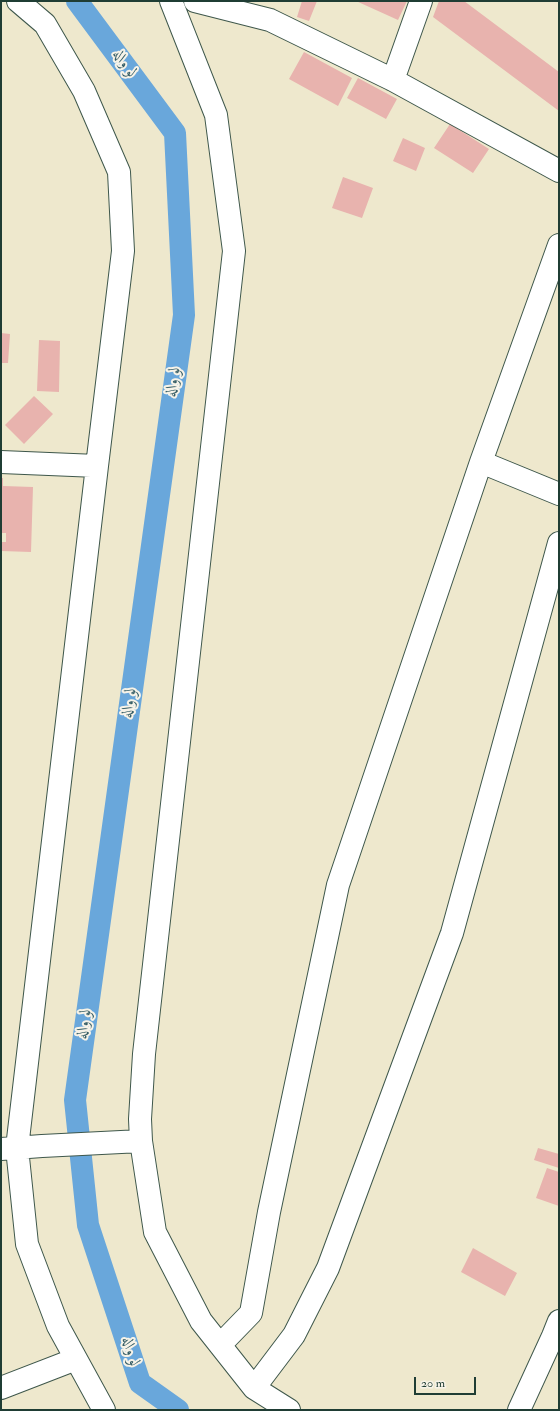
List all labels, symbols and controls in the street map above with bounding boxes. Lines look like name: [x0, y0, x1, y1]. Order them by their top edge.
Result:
water label: لو واله: [107, 46, 141, 82]
water label: لو واله: [162, 366, 186, 398]
water label: لو واله: [118, 687, 142, 719]
water label: لو واله: [73, 1008, 97, 1040]
water label: لو واله: [116, 1335, 144, 1369]
scale bar: [416, 1369, 478, 1395]
text: 20 m: [421, 1376, 445, 1391]

